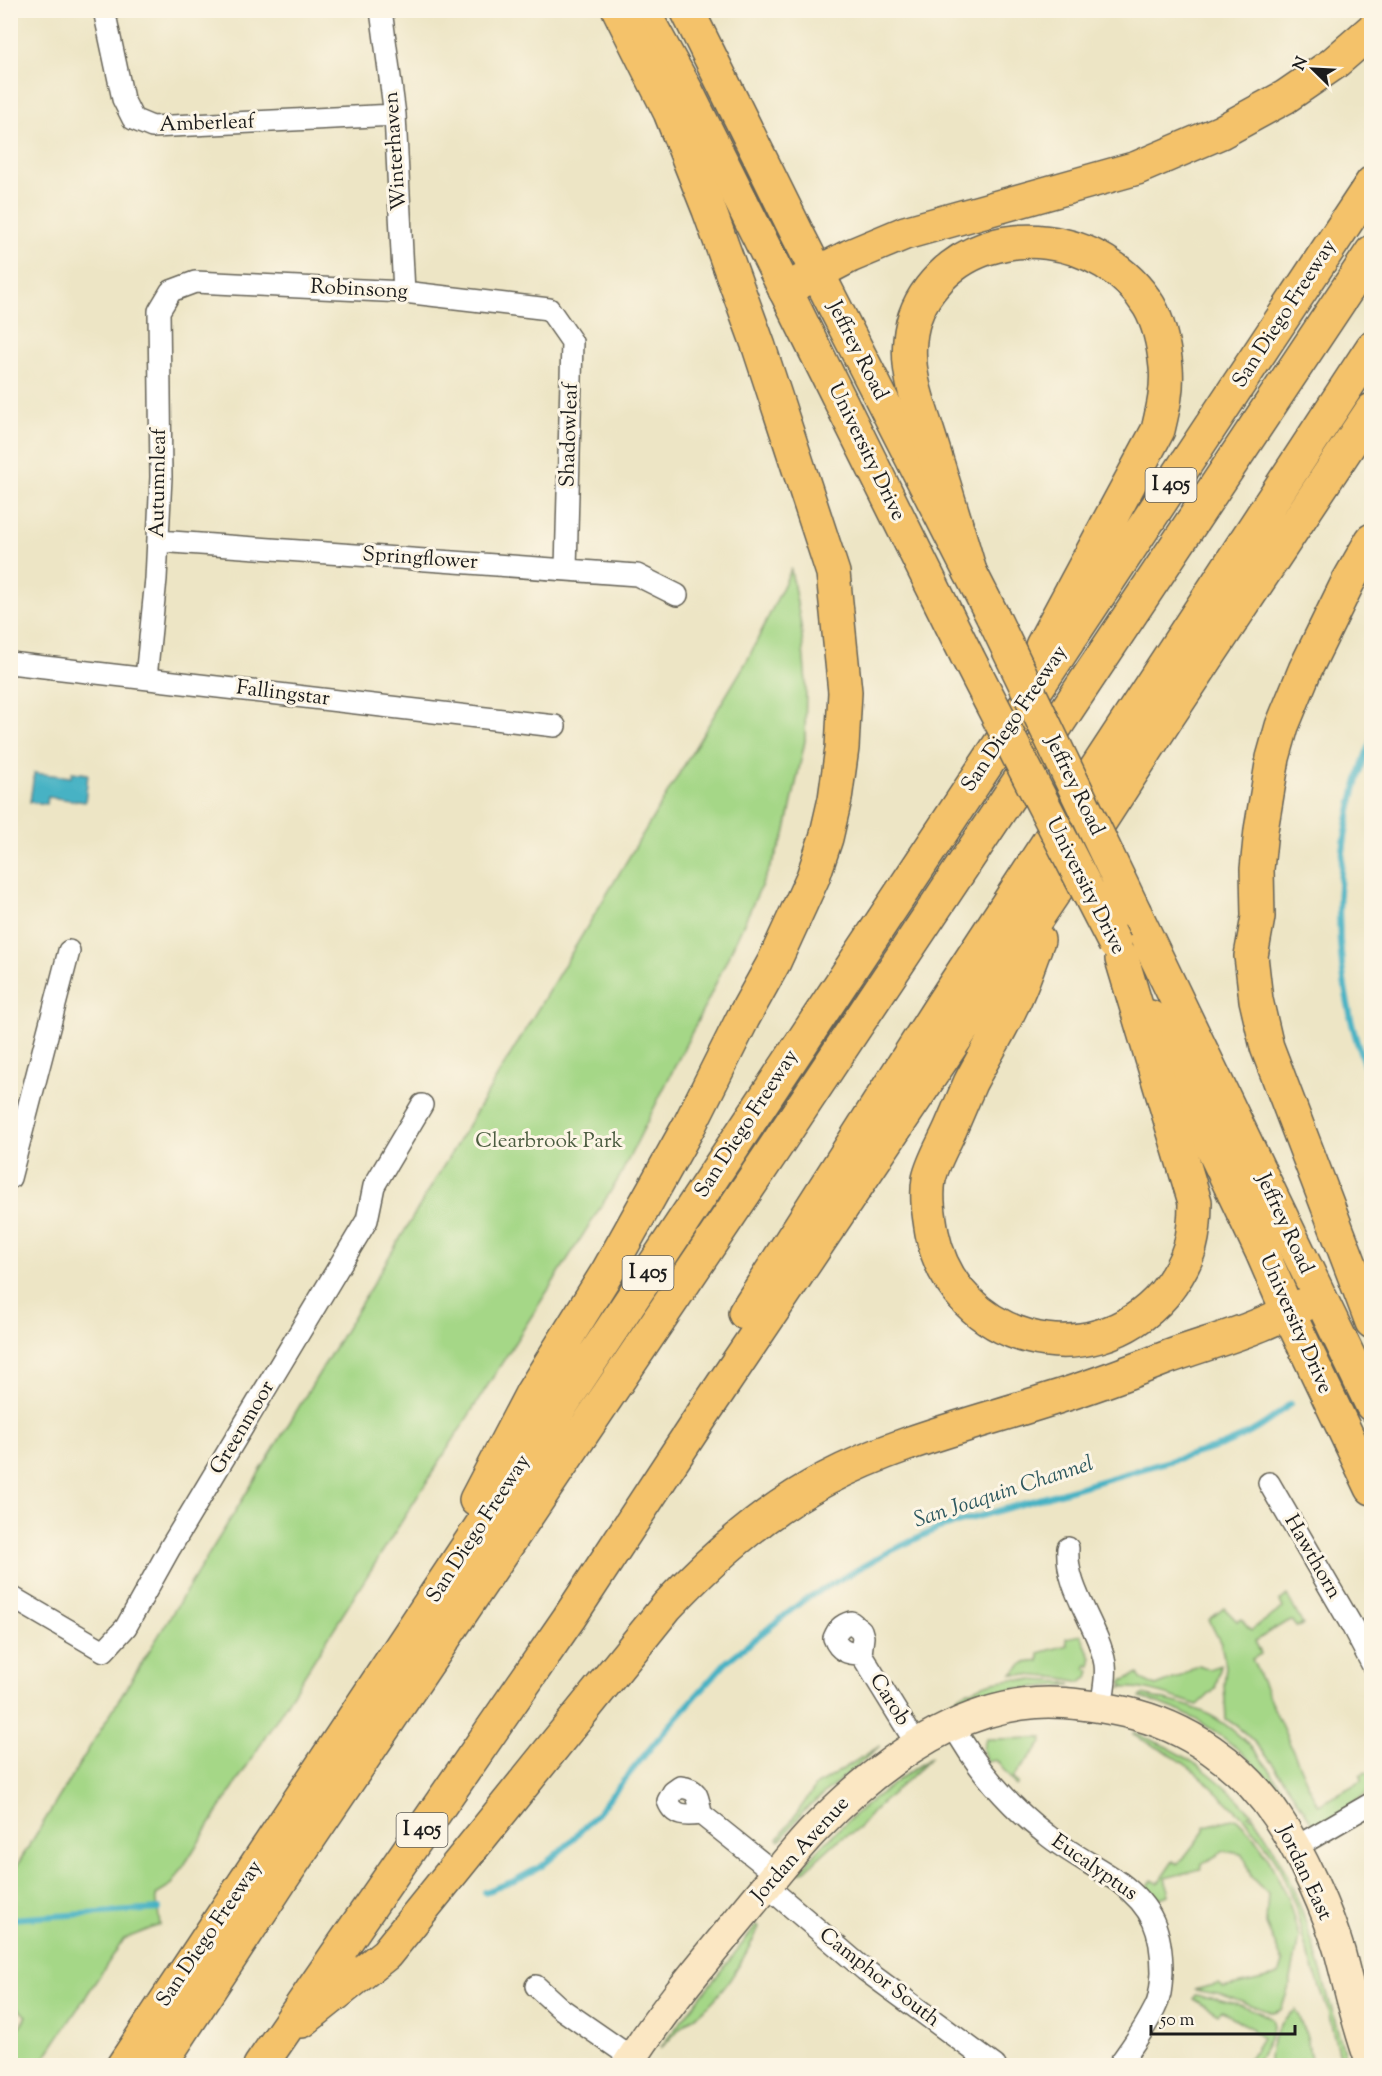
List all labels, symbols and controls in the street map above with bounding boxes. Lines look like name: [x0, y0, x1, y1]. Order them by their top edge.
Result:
north arrow: [1283, 39, 1343, 99]
text: N: [1288, 53, 1315, 74]
street label: Winterhaven: [377, 90, 415, 212]
street label: Amberleaf: [159, 107, 257, 141]
street label: San Diego Freeway: [1226, 233, 1345, 394]
street label: Robinsong: [309, 272, 409, 308]
street label: Jeffrey Road: [819, 295, 895, 406]
street label: University Drive: [820, 378, 912, 526]
street label: Shadowleaf: [553, 380, 587, 488]
street label: Autumnleaf: [143, 426, 175, 538]
road number: I 405: [1146, 468, 1196, 502]
street label: Springflower: [361, 540, 479, 578]
street label: San Diego Freeway: [955, 639, 1076, 798]
street label: Fallingstar: [235, 673, 332, 715]
street label: Jeffrey Road: [1036, 730, 1111, 841]
street label: University Drive: [1038, 812, 1132, 960]
street label: San Diego Freeway: [688, 1043, 807, 1204]
park label: Clearbrook Park: [475, 1127, 623, 1157]
street label: Jeffrey Road: [1247, 1168, 1320, 1279]
street label: University Drive: [1251, 1249, 1339, 1399]
road number: I 405: [622, 1256, 674, 1290]
street label: Greenmoor: [203, 1375, 283, 1481]
street label: San Diego Freeway: [420, 1448, 539, 1609]
water label: San Joaquin Channel: [910, 1449, 1098, 1537]
street label: Hawthorn: [1276, 1509, 1348, 1605]
street label: Carob: [861, 1668, 917, 1732]
street label: Jordan Avenue: [744, 1790, 857, 1911]
road number: I 405: [396, 1813, 448, 1847]
street label: Jordan East: [1268, 1820, 1339, 1925]
street label: Eucalyptus: [1045, 1827, 1143, 1909]
street label: San Diego Freeway: [150, 1854, 271, 2013]
street label: Camphor South: [812, 1921, 946, 2035]
scale bar: [1151, 1998, 1295, 2036]
text: 50 m: [1159, 2008, 1195, 2034]

